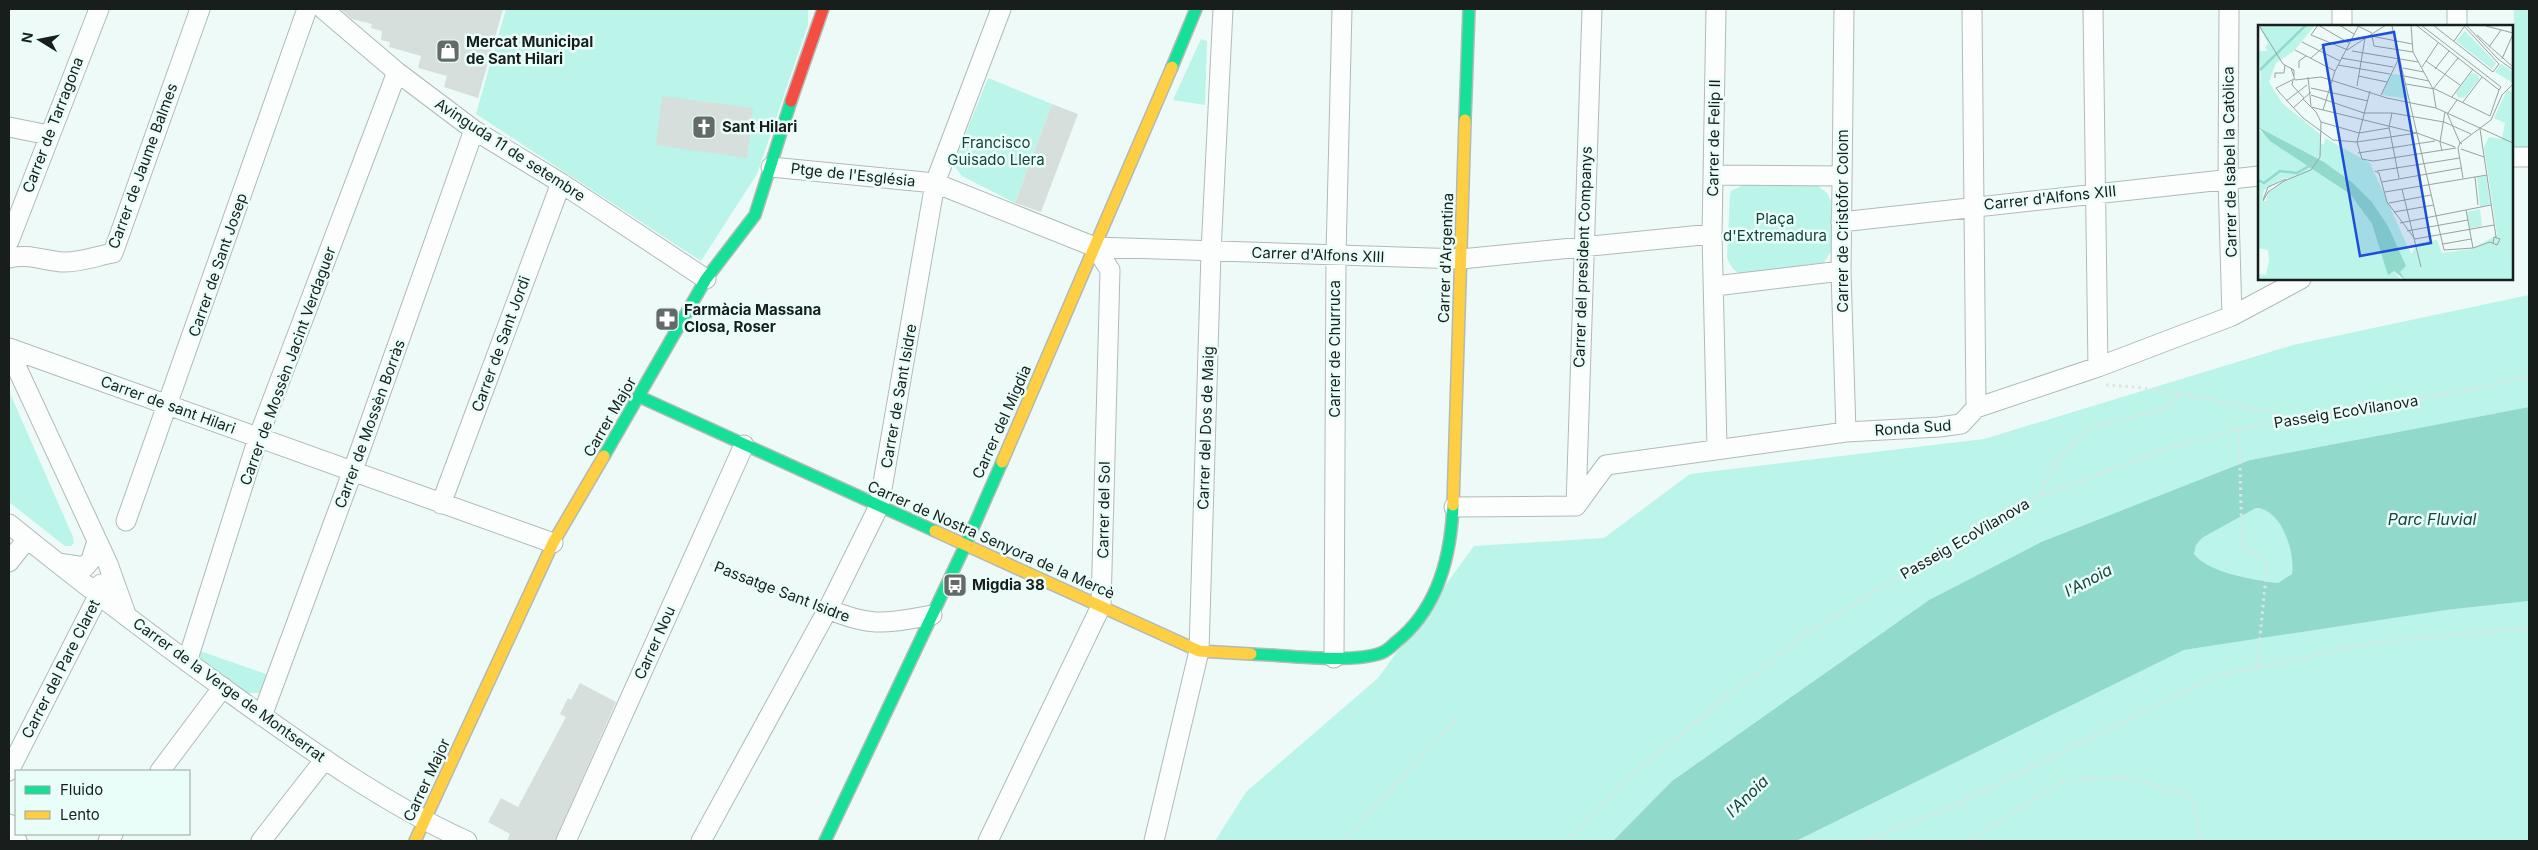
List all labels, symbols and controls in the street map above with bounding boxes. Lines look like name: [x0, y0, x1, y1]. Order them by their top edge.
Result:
north arrow: [15, 15, 65, 65]
inset map: [2258, 25, 2513, 280]
text: N: [17, 31, 36, 44]
place label: Mercat Municipal de Sant Hilari: [466, 32, 593, 68]
shop icon: Mercat Municipal de Sant Hilari: [435, 38, 461, 64]
street label: Carrer de Tarragona: [18, 54, 87, 195]
street label: Carrer de Isabel la Catòlica: [2218, 66, 2241, 258]
street label: Carrer de Felip II: [1703, 79, 1724, 197]
street label: Carrer de Jaume Balmes: [104, 80, 181, 251]
street label: Avinguda 11 de setembre: [432, 94, 589, 205]
church icon: Sant Hilari: [691, 114, 717, 140]
place label: Sant Hilari: [722, 117, 797, 136]
street label: Carrer de Cristòfor Colom: [1833, 129, 1852, 313]
park label: Francisco Guisado Llera: [947, 133, 1045, 169]
street label: Carrer del president Companys: [1569, 146, 1596, 368]
street label: Ptge de l'Església: [790, 159, 916, 190]
street label: Carrer d'Alfons XIII: [1983, 181, 2117, 214]
street label: Carrer de Sant Josep: [184, 190, 251, 339]
street label: Carrer d'Argentina: [1434, 193, 1457, 323]
park label: Plaça d'Extremadura: [1723, 209, 1827, 245]
street label: Carrer d'Alfons XIII: [1251, 243, 1385, 266]
street label: Carrer de Mossèn Jacint Verdaguer: [235, 244, 340, 488]
street label: Carrer de Sant Jordi: [467, 273, 534, 414]
street label: Carrer de Churruca: [1325, 280, 1344, 418]
place label: Farmàcia Massana Closa, Roser: [684, 300, 821, 336]
pharmacy icon: Farmàcia Massana Closa, Roser: [654, 306, 680, 332]
street label: Carrer de Sant Isidre: [876, 322, 921, 470]
street label: Carrer de Mossèn Borràs: [330, 337, 409, 511]
street label: Carrer del Dos de Maig: [1193, 346, 1218, 510]
street label: Carrer del Migdia: [968, 362, 1035, 482]
street label: Carrer de sant Hilari: [98, 371, 238, 438]
street label: Carrer Major: [579, 373, 640, 460]
street label: Passeig EcoVilanova: [2272, 391, 2419, 432]
street label: Ronda Sud: [1874, 415, 1952, 440]
street label: Carrer del Sol: [1093, 461, 1114, 559]
street label: Carrer de Nostra Senyora de la Mercè: [865, 476, 1118, 603]
street label: Passeig EcoVilanova: [1897, 494, 2033, 583]
water label: Parc Fluvial: [2388, 509, 2476, 529]
street label: Passatge Sant Isidre: [711, 557, 853, 626]
water label: l'Anoia: [2061, 559, 2115, 601]
bus stop icon: Migdia 38: [942, 572, 968, 598]
place label: Migdia 38: [972, 575, 1045, 594]
street label: Carrer del Pare Claret: [17, 596, 104, 741]
street label: Carrer Nou: [630, 603, 679, 682]
street label: Carrer de la Verge de Montserrat: [129, 613, 329, 766]
street label: Carrer Major: [399, 735, 454, 824]
legend: [15, 770, 190, 835]
water label: l'Anoia: [1722, 771, 1772, 821]
text: Fluido: [60, 780, 103, 799]
text: Lento: [60, 805, 100, 824]

